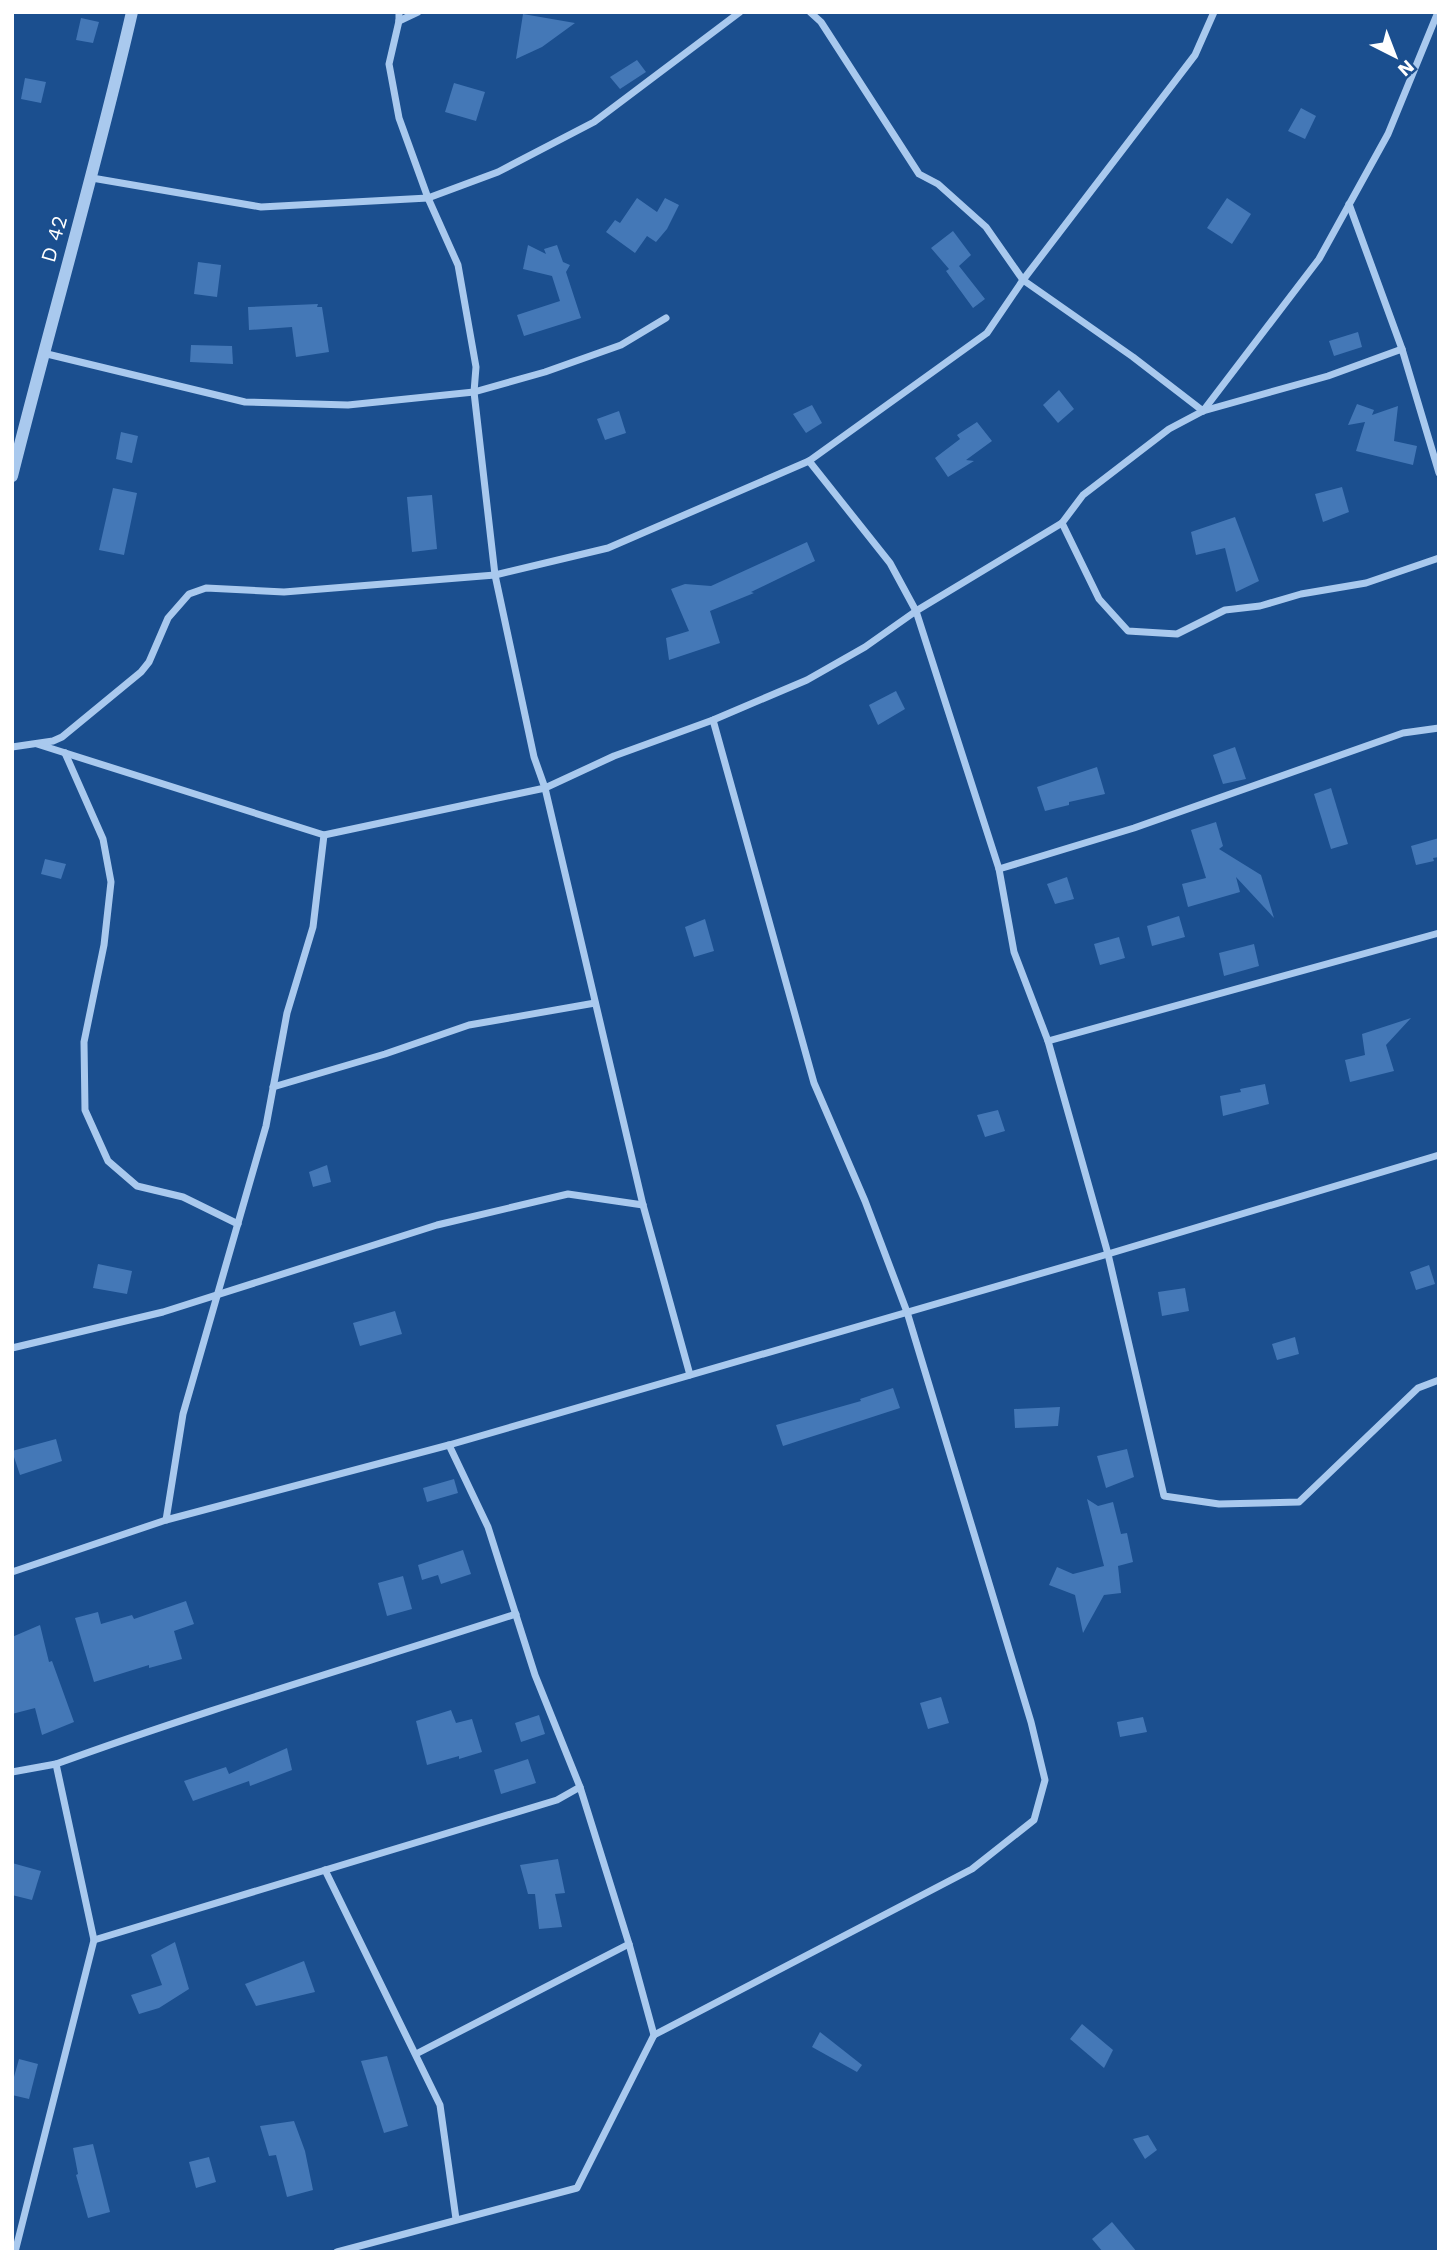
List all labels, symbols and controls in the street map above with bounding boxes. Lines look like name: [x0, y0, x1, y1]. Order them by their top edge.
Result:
north arrow: [1360, 21, 1430, 91]
text: N: [1393, 55, 1419, 82]
street label: D 42: [35, 213, 72, 265]

